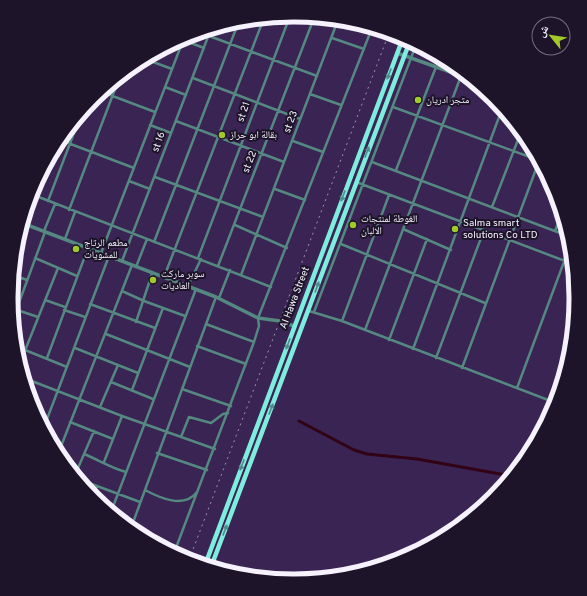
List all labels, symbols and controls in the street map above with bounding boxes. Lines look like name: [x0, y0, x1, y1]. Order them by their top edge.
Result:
north arrow: [531, 16, 571, 56]
text: ش: [534, 23, 552, 40]
one-way arrow: [386, 69, 392, 81]
place label: متجر ادريان: [426, 94, 470, 107]
marker: متجر ادريان: [413, 95, 423, 105]
street label: st 21: [235, 100, 253, 124]
street label: st 23: [281, 109, 301, 135]
place label: بقالة ابو حراز: [229, 129, 277, 142]
street label: st 16: [149, 130, 169, 154]
marker: بقالة ابو حراز: [217, 130, 227, 140]
one-way arrow: [365, 146, 371, 158]
street label: st 22: [240, 149, 260, 175]
one-way arrow: [340, 190, 346, 202]
place label: الغوطة لمنتجات الالبان: [361, 213, 417, 238]
place label: Salma smart solutions Co LTD: [463, 217, 538, 242]
marker: الغوطة لمنتجات الالبان: [348, 220, 358, 230]
marker: Salma smart solutions Co LTD: [450, 224, 460, 234]
place label: مطعم الرتاج للمشويات: [84, 237, 128, 262]
marker: مطعم الرتاج للمشويات: [71, 244, 81, 254]
street label: Al Hawa Street: [277, 265, 313, 331]
place label: سوبر ماركت العاديات: [161, 268, 205, 293]
marker: سوبر ماركت العاديات: [148, 275, 158, 285]
one-way arrow: [314, 281, 320, 293]
one-way arrow: [284, 338, 290, 350]
one-way arrow: [268, 402, 274, 414]
one-way arrow: [239, 460, 245, 472]
one-way arrow: [223, 524, 229, 536]

